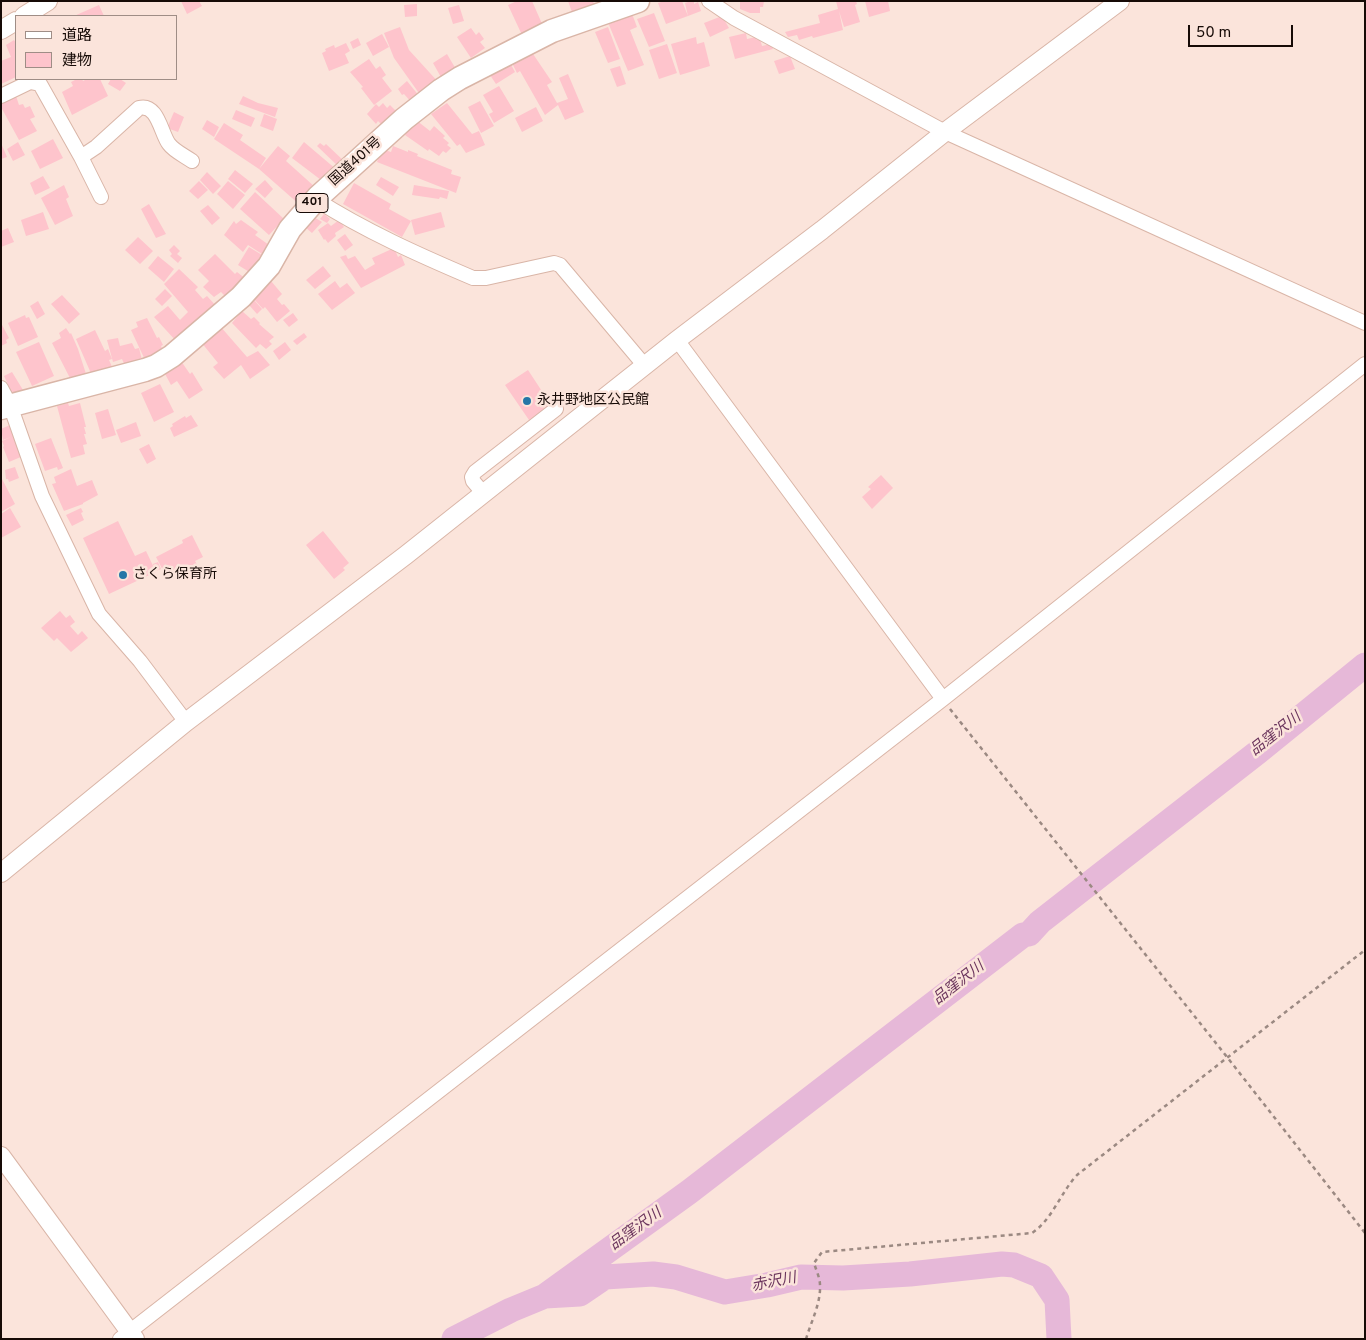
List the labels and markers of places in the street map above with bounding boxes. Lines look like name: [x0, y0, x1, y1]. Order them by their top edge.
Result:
place label: 永井野地区公民館: [537, 393, 649, 409]
marker: 永井野地区公民館: [521, 395, 533, 407]
place label: さくら保育所: [133, 567, 217, 583]
marker: さくら保育所: [117, 569, 129, 581]

